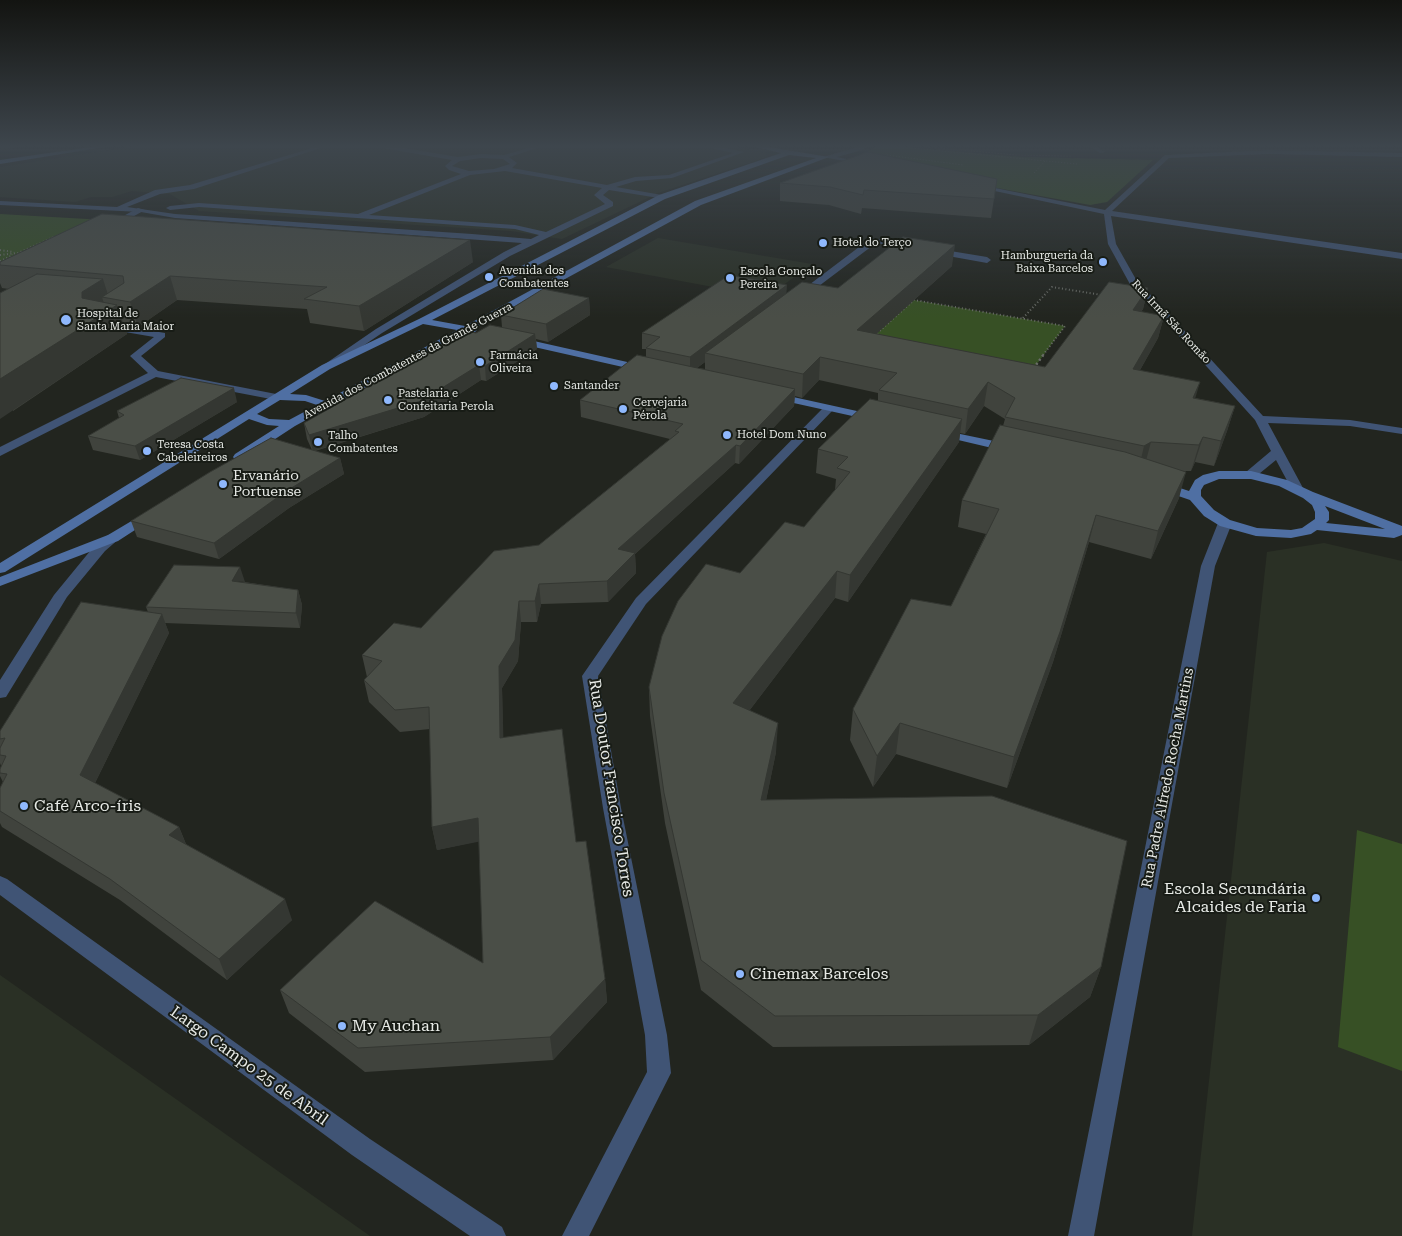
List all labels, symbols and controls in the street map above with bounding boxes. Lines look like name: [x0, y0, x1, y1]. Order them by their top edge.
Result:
place label: Hotel do Terço: [833, 236, 911, 250]
marker: Hotel do Terço: [817, 237, 829, 249]
place label: Hamburgueria da Baixa Barcelos: [1001, 249, 1093, 275]
marker: Hamburgueria da Baixa Barcelos: [1097, 256, 1109, 268]
place label: Avenida dos Combatentes: [499, 264, 569, 290]
place label: Escola Gonçalo Pereira: [740, 265, 822, 291]
marker: Avenida dos Combatentes: [483, 271, 495, 283]
marker: Escola Gonçalo Pereira: [724, 272, 736, 284]
street label: Rua Irmã São Romão: [1129, 277, 1213, 367]
street label: Avenida dos Combatentes da Grande Guerra: [301, 300, 515, 422]
place label: Hospital de Santa Maria Maior: [77, 307, 174, 333]
marker: Hospital de Santa Maria Maior: [59, 313, 73, 327]
place label: Farmácia Oliveira: [490, 349, 538, 375]
marker: Farmácia Oliveira: [474, 356, 486, 368]
place label: Santander: [564, 379, 619, 393]
marker: Santander: [548, 380, 560, 392]
place label: Pastelaria e Confeitaria Perola: [398, 387, 494, 413]
marker: Pastelaria e Confeitaria Perola: [382, 394, 394, 406]
place label: Cervejaria Pérola: [633, 396, 687, 422]
marker: Cervejaria Pérola: [617, 403, 629, 415]
place label: Hotel Dom Nuno: [737, 428, 826, 442]
place label: Talho Combatentes: [328, 429, 398, 455]
marker: Hotel Dom Nuno: [721, 429, 733, 441]
marker: Talho Combatentes: [312, 436, 324, 448]
place label: Teresa Costa Cabeleireiros: [157, 438, 227, 464]
marker: Teresa Costa Cabeleireiros: [141, 445, 153, 457]
place label: Ervanário Portuense: [233, 468, 301, 501]
marker: Ervanário Portuense: [217, 478, 229, 490]
street label: Rua Padre Alfredo Rocha Martins: [1138, 667, 1198, 889]
street label: Rua Doutor Francisco Torres: [584, 678, 638, 898]
place label: Café Arco-íris: [34, 796, 141, 816]
marker: Café Arco-íris: [18, 800, 30, 812]
place label: Escola Secundária Alcaides de Faria: [1164, 879, 1306, 917]
marker: Escola Secundária Alcaides de Faria: [1310, 892, 1322, 904]
place label: Cinemax Barcelos: [750, 964, 888, 984]
marker: Cinemax Barcelos: [734, 968, 746, 980]
street label: Largo Campo 25 de Abril: [166, 1002, 332, 1130]
place label: My Auchan: [352, 1016, 440, 1036]
marker: My Auchan: [336, 1020, 348, 1032]

